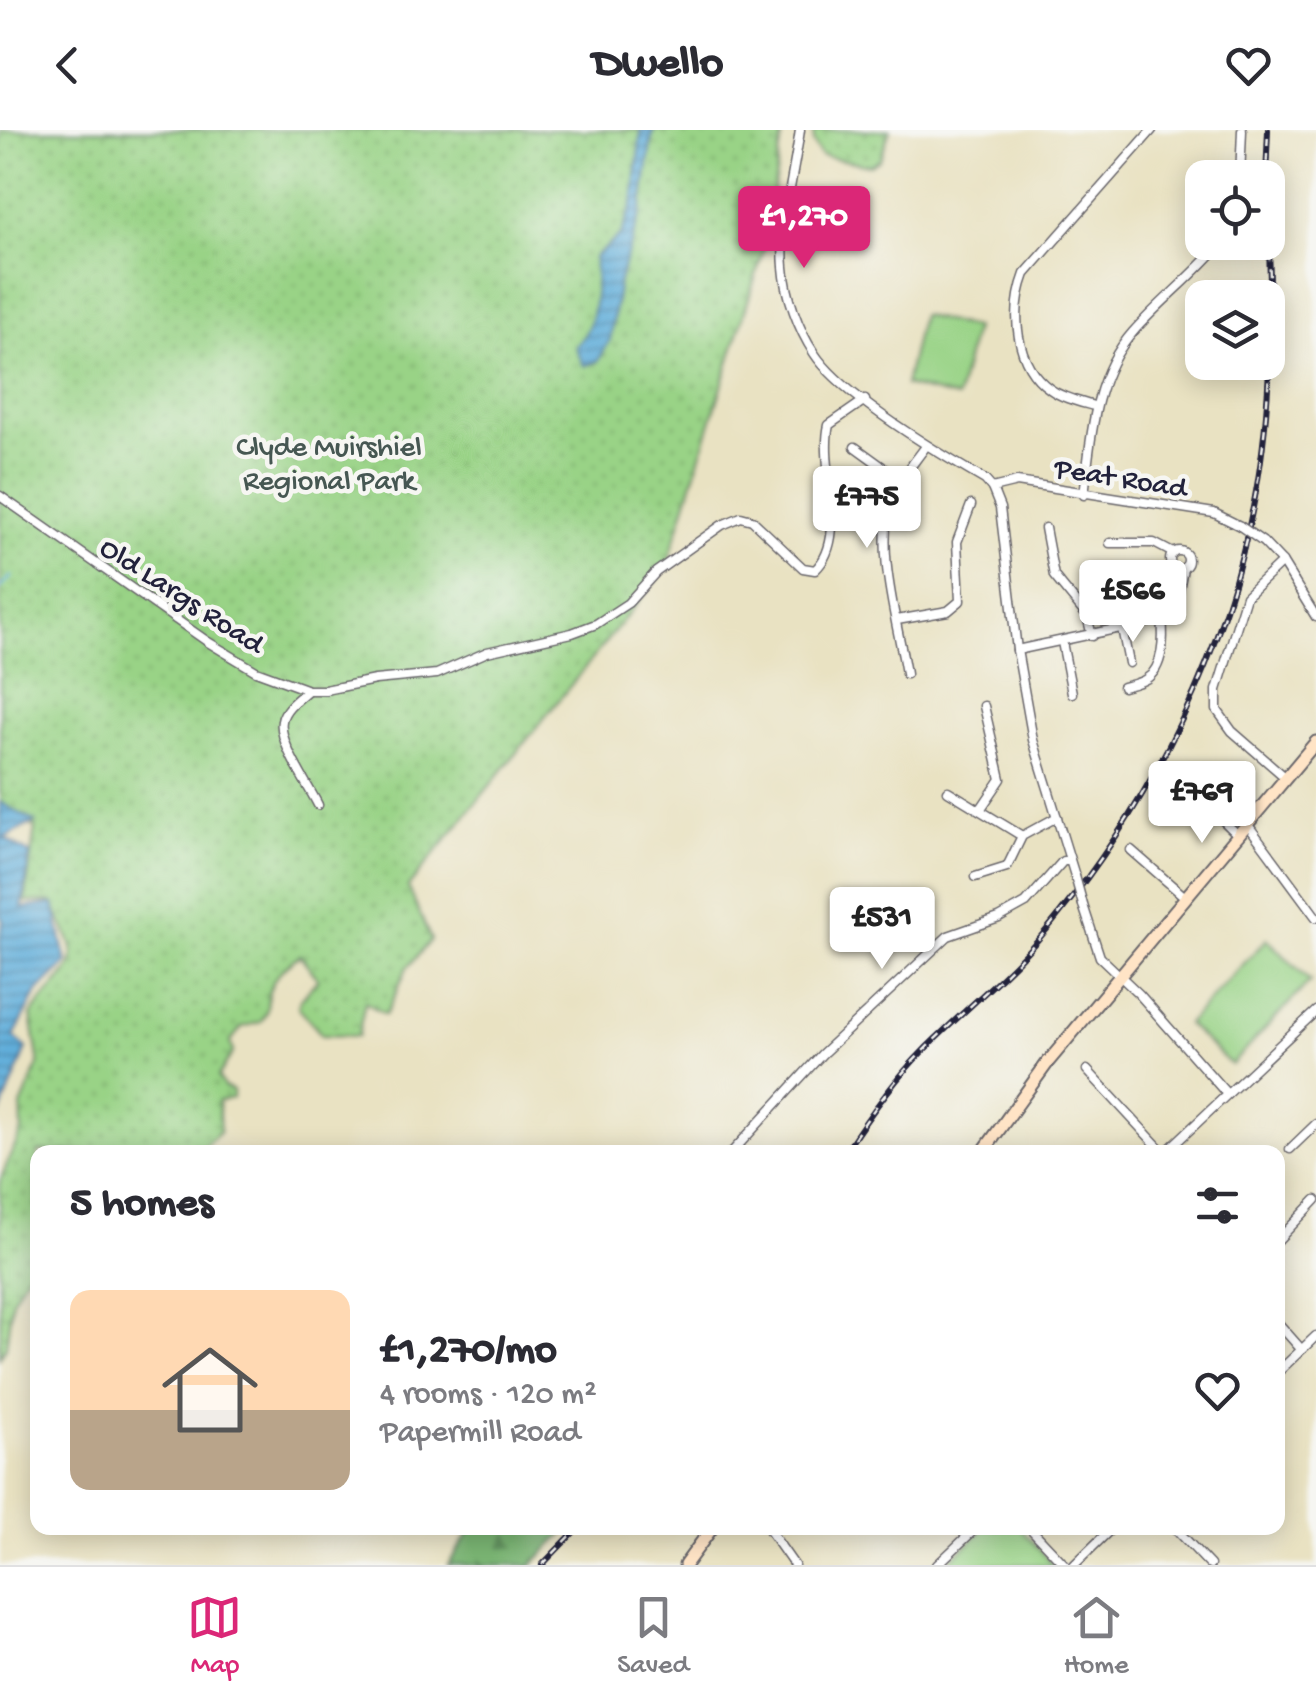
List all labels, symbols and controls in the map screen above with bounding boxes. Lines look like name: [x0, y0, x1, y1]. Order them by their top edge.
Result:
icon: back: [40, 38, 95, 93]
icon: heart: [1221, 38, 1276, 93]
text: Dwello: [593, 39, 723, 92]
map controls: [1185, 160, 1285, 380]
button: locate: [1185, 160, 1285, 260]
pin: £1,270: [723, 186, 885, 271]
text: £1,270: [760, 199, 848, 237]
button: layers: [1185, 280, 1285, 380]
park label: Clyde Muirshiel Regional Park: [236, 432, 422, 501]
street label: Peat Road: [1051, 453, 1191, 509]
pin: £775: [808, 466, 926, 551]
text: £775: [835, 479, 899, 517]
street label: Old Largs Road: [92, 532, 271, 665]
pin: £566: [1074, 560, 1192, 645]
text: £566: [1101, 573, 1165, 611]
pin: £769: [1143, 761, 1261, 846]
text: £769: [1170, 774, 1234, 812]
pin: £531: [823, 887, 941, 972]
text: £531: [852, 900, 912, 938]
icon: filters: [1190, 1178, 1245, 1233]
text: 5 homes: [70, 1181, 213, 1230]
text: £1,270/mo: [380, 1328, 557, 1377]
icon: home: [150, 1330, 270, 1450]
icon: heart: [1190, 1363, 1245, 1418]
text: 4 rooms · 120 m²: [380, 1377, 597, 1415]
text: Papermill Road: [380, 1415, 580, 1453]
tab: Map: [187, 1590, 242, 1683]
tab: Saved: [617, 1590, 689, 1683]
tab: Home: [1064, 1590, 1129, 1683]

